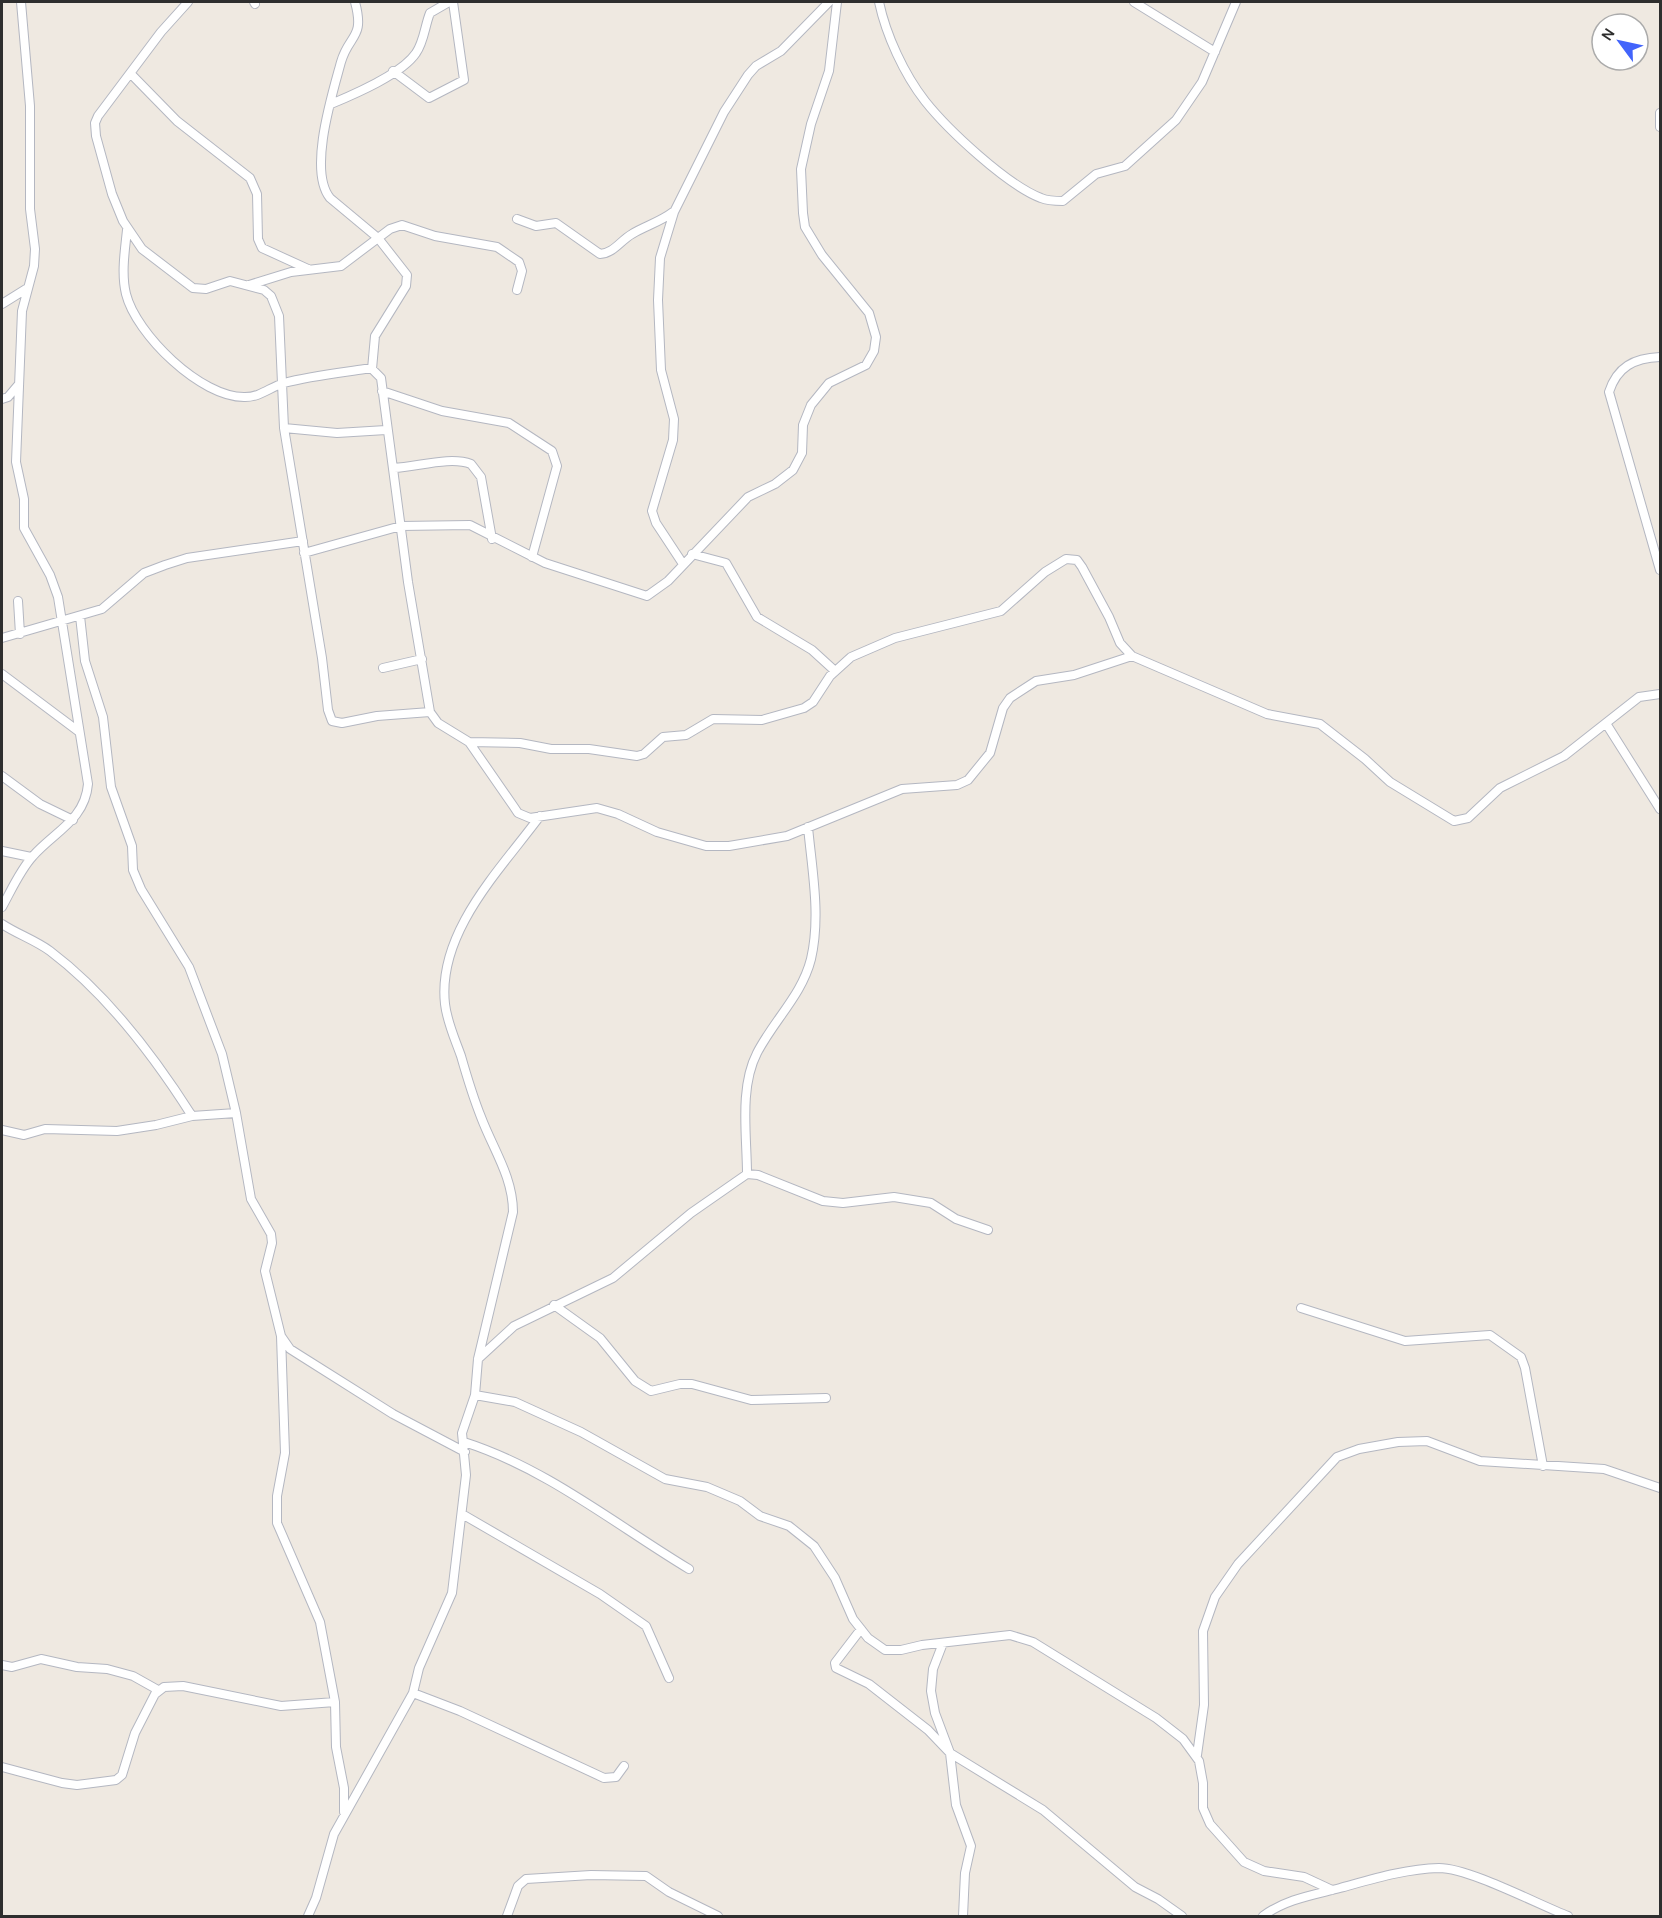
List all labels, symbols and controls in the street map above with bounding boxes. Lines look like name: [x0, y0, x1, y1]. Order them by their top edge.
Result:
north arrow: [1590, 12, 1650, 72]
text: N: [1597, 24, 1619, 44]

